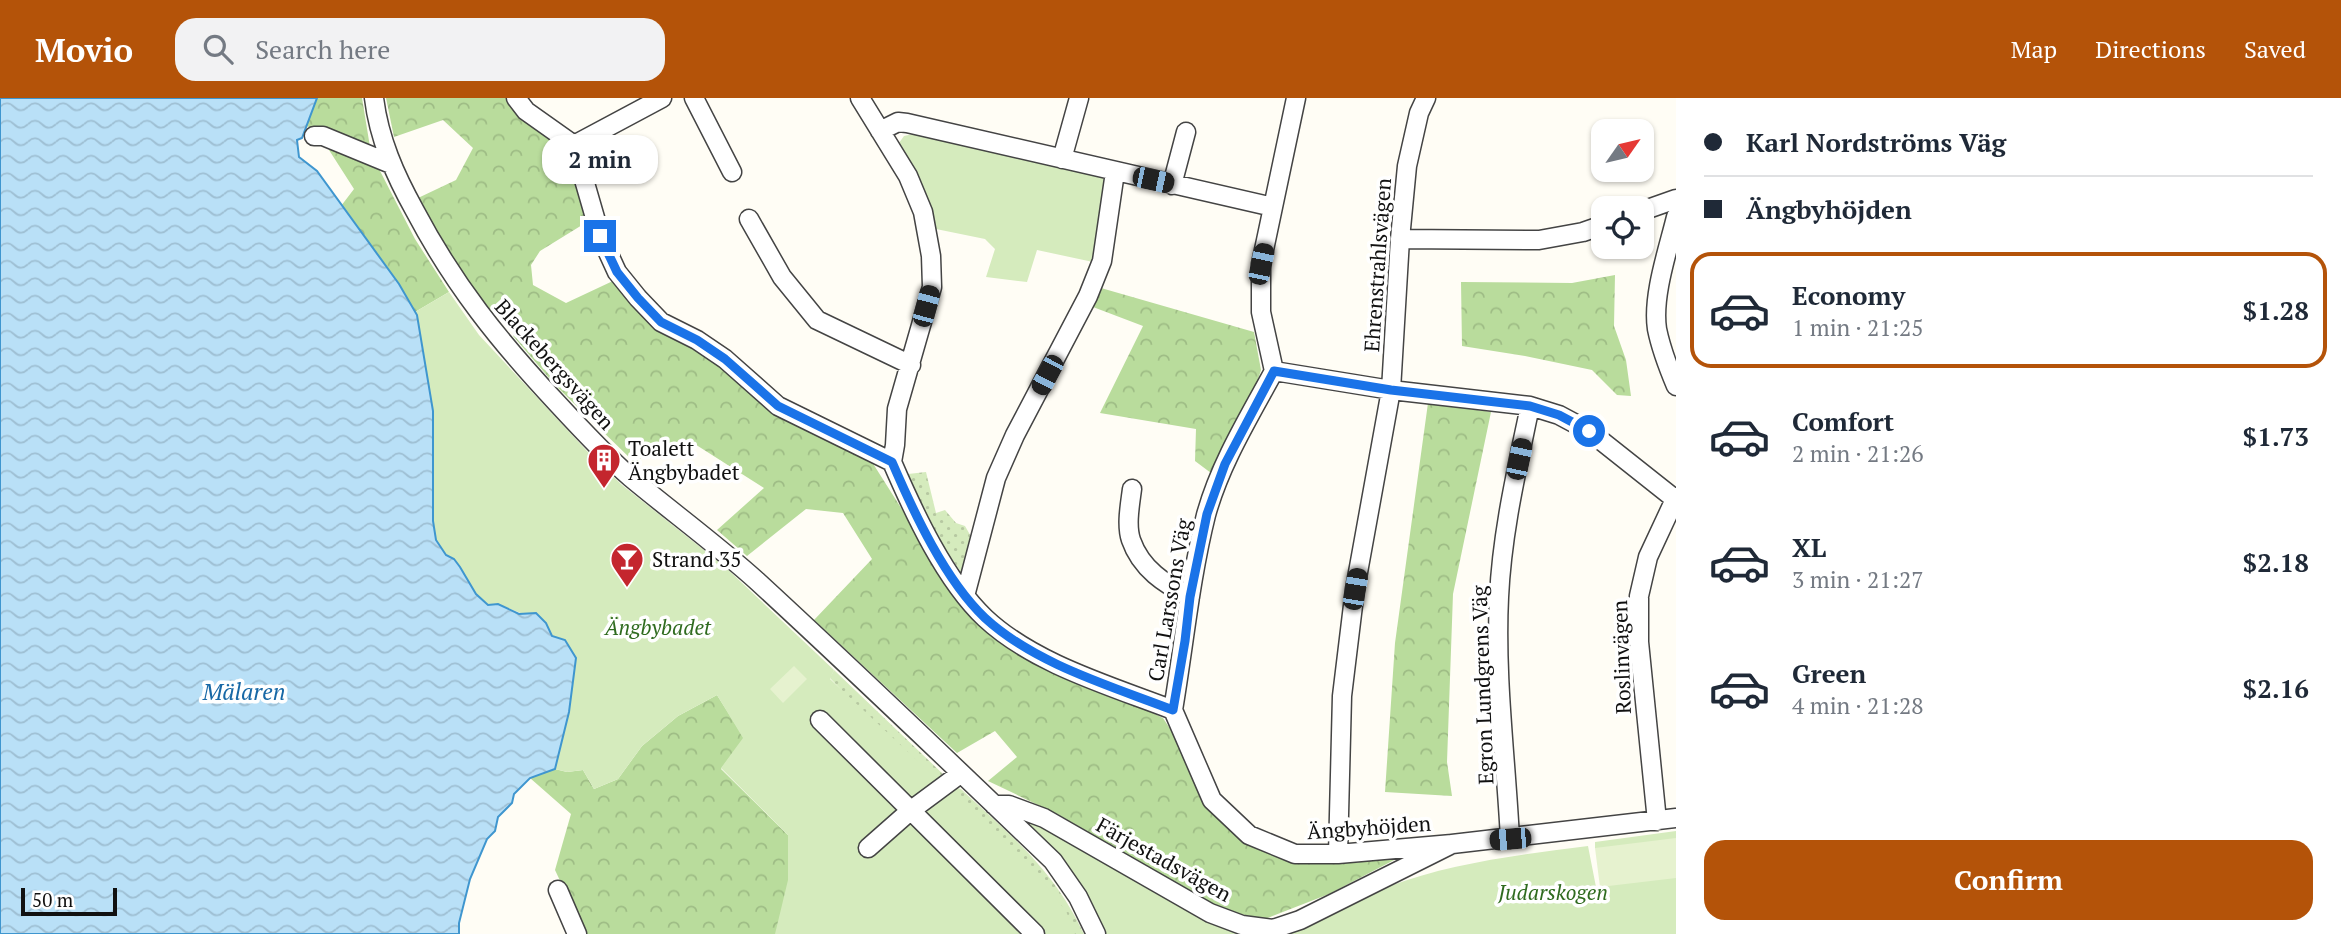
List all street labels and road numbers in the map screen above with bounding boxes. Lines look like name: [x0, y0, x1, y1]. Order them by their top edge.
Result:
street label: Ehrenstrahlsvägen: [1357, 177, 1397, 353]
street label: Blackebergsvägen: [489, 293, 621, 436]
street label: Carl Larssons Väg: [1141, 515, 1197, 684]
street label: Egron Lundgrens Väg: [1464, 584, 1499, 785]
street label: Roslinvägen: [1605, 599, 1637, 715]
street label: Ängbyhöjden: [1306, 809, 1432, 845]
street label: Färjestadsvägen: [1091, 810, 1237, 908]

